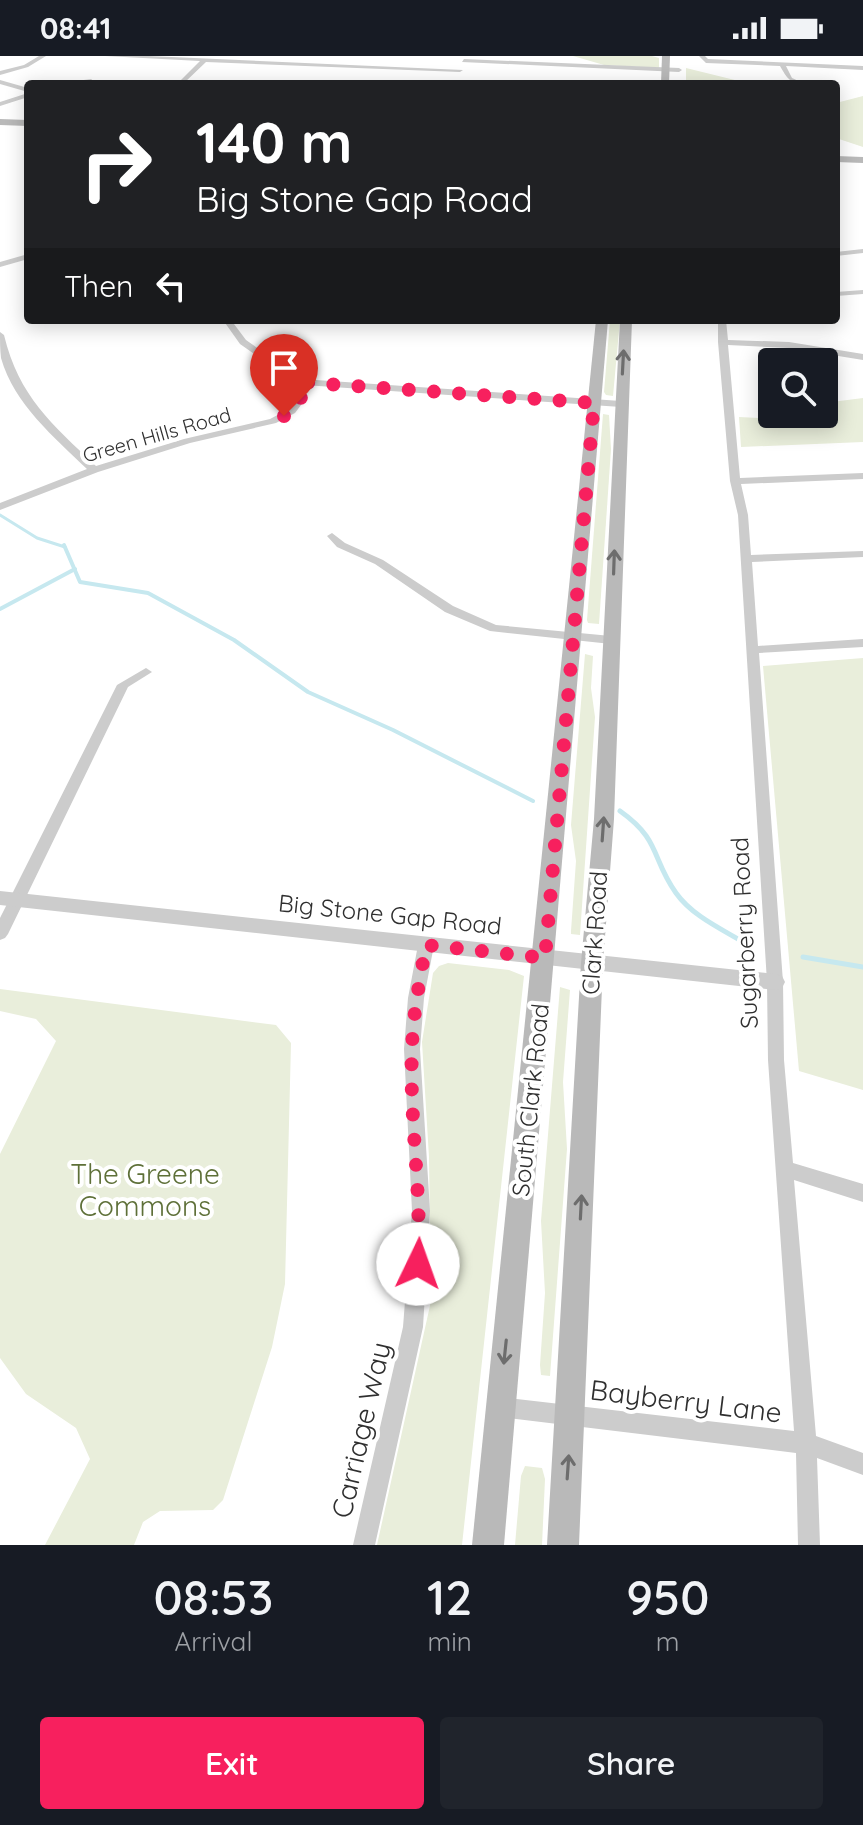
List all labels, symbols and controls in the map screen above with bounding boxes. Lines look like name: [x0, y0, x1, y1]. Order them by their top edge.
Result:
text: 08:41: [40, 9, 111, 47]
text: 140 m: [196, 107, 352, 177]
icon: right: [64, 112, 168, 216]
text: Big Stone Gap Road: [196, 176, 533, 221]
icon: left: [149, 264, 193, 308]
text: Then: [64, 267, 133, 305]
pin: [250, 334, 318, 416]
icon: arrive: [262, 346, 306, 390]
map controls: [758, 348, 838, 428]
button: search: [758, 348, 838, 428]
one-way arrow: [616, 349, 631, 376]
street label: Green Hills Road: [80, 401, 234, 468]
one-way arrow: [606, 549, 621, 576]
one-way arrow: [596, 816, 611, 843]
street label: Sugarberry Road: [724, 836, 764, 1030]
street label: Clark Road: [575, 870, 613, 996]
street label: Big Stone Gap Road: [277, 887, 503, 941]
street label: South Clark Road: [505, 1002, 555, 1198]
park label: The Greene Commons: [70, 1156, 220, 1223]
one-way arrow: [573, 1195, 588, 1221]
position arrow: [376, 1222, 460, 1306]
street label: Carriage Way: [323, 1338, 398, 1521]
one-way arrow: [498, 1338, 513, 1365]
street label: Bayberry Lane: [588, 1371, 784, 1430]
one-way arrow: [560, 1454, 575, 1481]
text: 08:53: [154, 1567, 273, 1627]
text: 12: [427, 1567, 472, 1627]
text: 950: [626, 1567, 709, 1627]
text: Arrival: [175, 1625, 252, 1658]
text: min: [427, 1625, 472, 1658]
text: m: [656, 1625, 680, 1658]
button: Exit: [40, 1717, 424, 1809]
button: Share: [440, 1717, 823, 1809]

